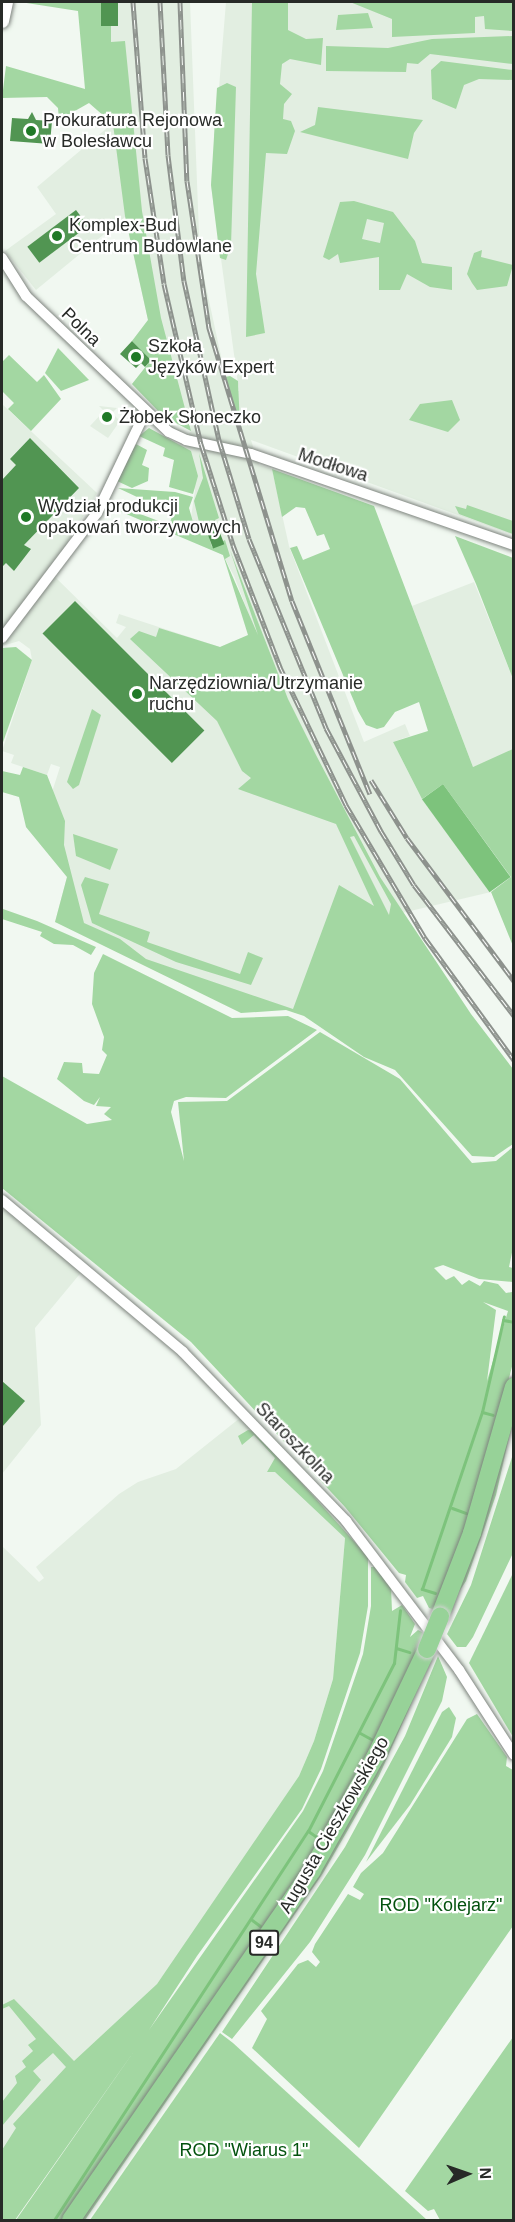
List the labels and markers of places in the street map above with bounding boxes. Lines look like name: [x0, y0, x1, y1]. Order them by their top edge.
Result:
place label: Prokuratura Rejonowa w Bolesławcu: [43, 110, 222, 152]
marker: Prokuratura Rejonowa w Bolesławcu: [24, 124, 38, 138]
place label: Komplex-Bud Centrum Budowlane: [69, 215, 232, 258]
marker: Komplex-Bud Centrum Budowlane: [50, 229, 64, 243]
place label: Szkoła Języków Expert: [148, 336, 274, 378]
marker: Szkoła Języków Expert: [129, 350, 143, 364]
place label: Żłobek Słoneczko: [119, 406, 261, 428]
marker: Żłobek Słoneczko: [100, 410, 114, 424]
place label: Wydział produkcji opakowań tworzywowych: [38, 496, 241, 538]
marker: Wydział produkcji opakowań tworzywowych: [19, 510, 33, 524]
place label: Narzędziownia/Utrzymanie ruchu: [149, 673, 363, 716]
marker: Narzędziownia/Utrzymanie ruchu: [130, 687, 144, 701]

